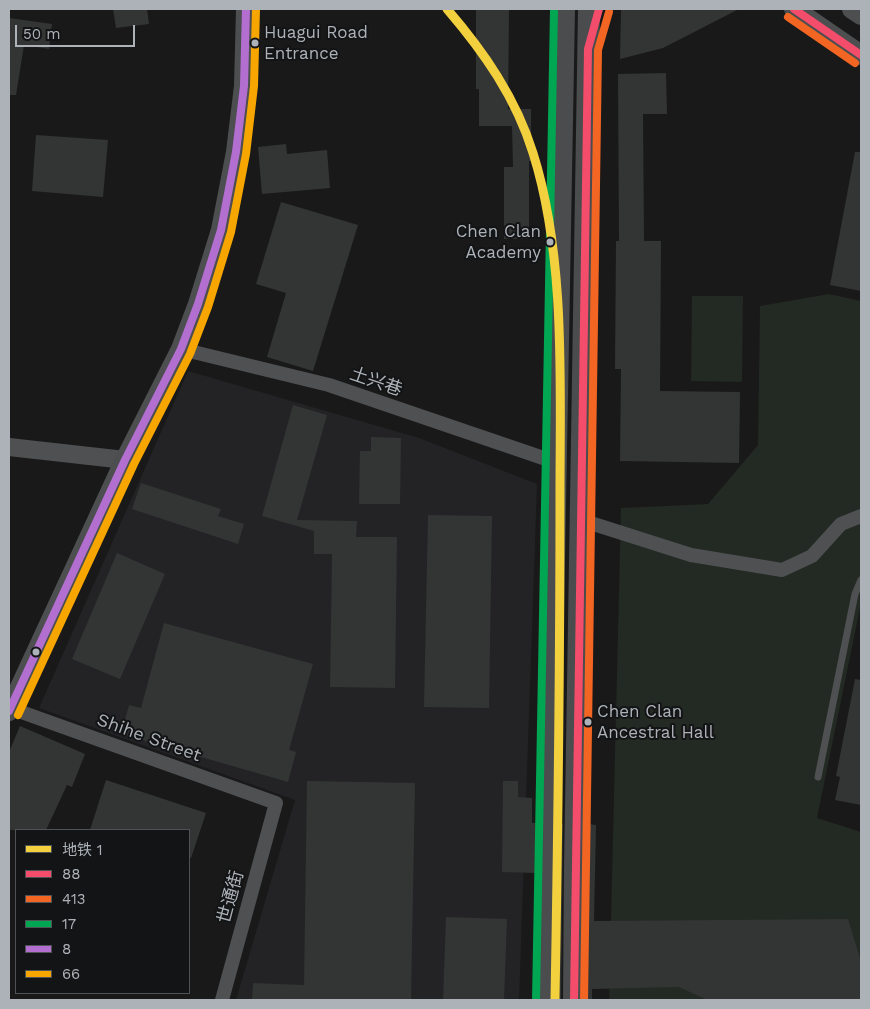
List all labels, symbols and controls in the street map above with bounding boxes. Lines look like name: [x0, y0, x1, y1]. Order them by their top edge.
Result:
scale bar: [18, 15, 138, 47]
place label: Huagui Road Entrance: [264, 23, 368, 63]
text: 50 m: [23, 25, 60, 43]
marker: Huagui Road Entrance: [250, 38, 260, 48]
place label: Chen Clan Academy: [456, 222, 541, 262]
marker: Chen Clan Academy: [545, 237, 555, 247]
street label: 土兴巷: [347, 363, 405, 401]
unlabelled marker: [31, 647, 41, 657]
place label: Chen Clan Ancestral Hall: [597, 702, 714, 742]
street label: Shihe Street: [94, 709, 204, 767]
marker: Chen Clan Ancestral Hall: [583, 717, 593, 727]
legend: [15, 829, 190, 994]
text: 地铁 1: [62, 841, 103, 859]
text: 88: [62, 865, 80, 883]
street label: 世通街: [214, 868, 248, 926]
text: 413: [62, 890, 86, 908]
text: 17: [62, 915, 76, 933]
text: 8: [62, 940, 71, 958]
text: 66: [62, 965, 80, 983]

